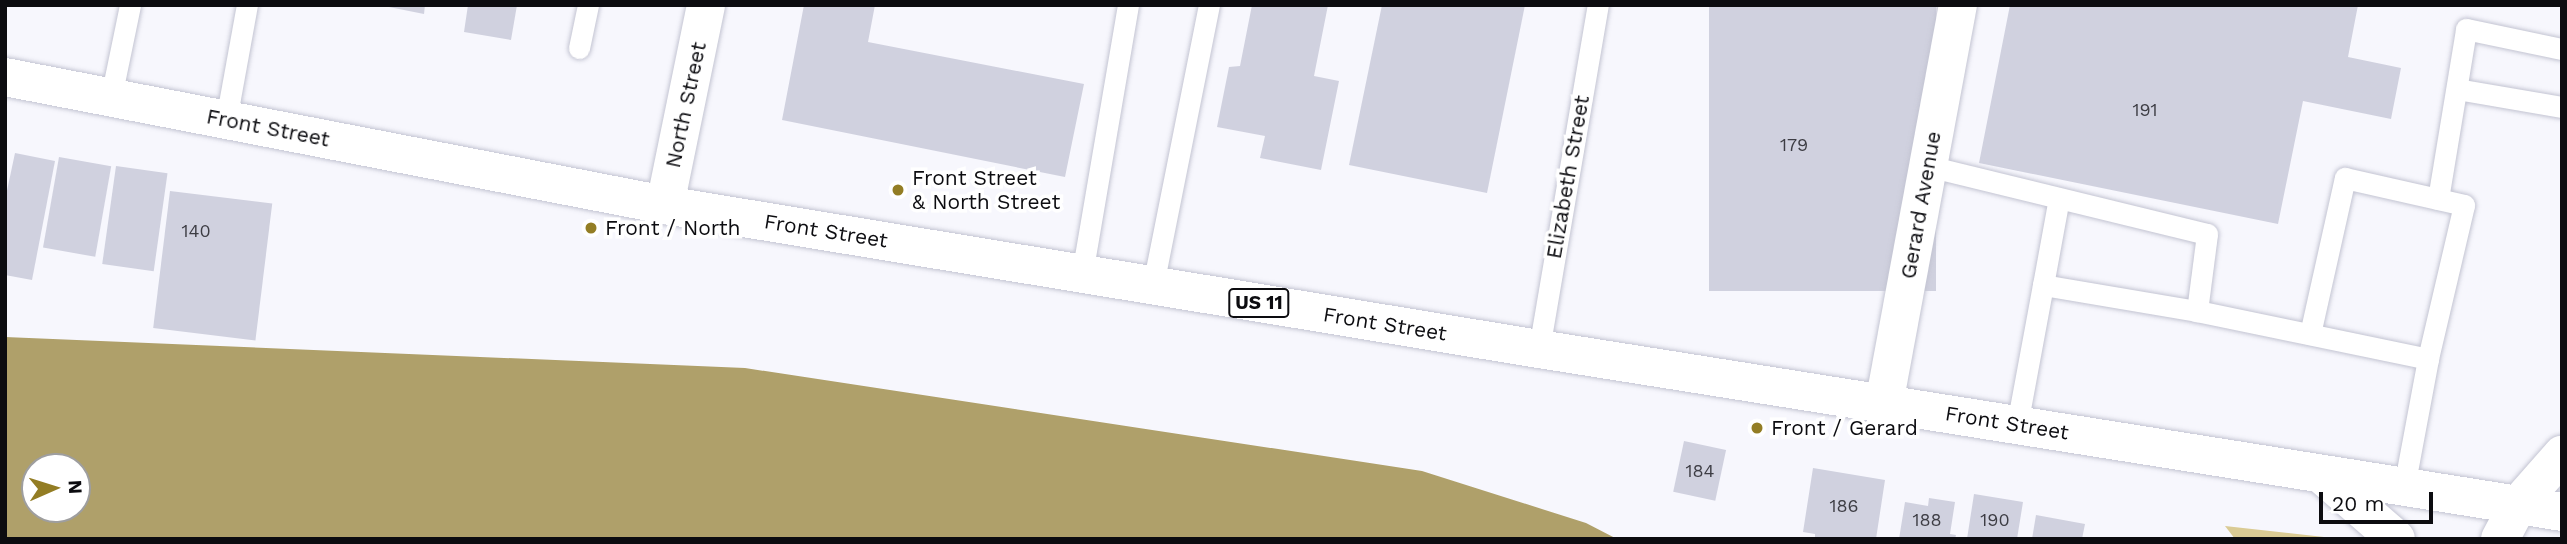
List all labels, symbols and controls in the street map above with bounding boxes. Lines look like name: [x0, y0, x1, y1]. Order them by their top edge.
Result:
street label: North Street: [660, 40, 712, 170]
street label: Elizabeth Street: [1541, 93, 1595, 261]
house number: 191: [2132, 99, 2158, 121]
street label: Front Street: [204, 104, 332, 152]
street label: Gerard Avenue: [1896, 129, 1946, 281]
house number: 179: [1780, 134, 1808, 156]
place label: Front Street & North Street: [912, 165, 1060, 215]
marker: Front Street & North Street: [890, 182, 906, 198]
street label: Front Street: [762, 209, 890, 253]
place label: Front / North: [605, 215, 741, 241]
house number: 140: [181, 220, 211, 242]
marker: Front / North: [583, 220, 599, 236]
road number: US 11: [1228, 288, 1290, 318]
street label: Front Street: [1321, 302, 1449, 346]
street label: Front Street: [1943, 401, 2071, 445]
place label: Front / Gerard: [1771, 415, 1918, 441]
marker: Front / Gerard: [1749, 420, 1765, 436]
north arrow: [21, 453, 91, 523]
house number: 184: [1685, 460, 1715, 482]
scale bar: [2322, 477, 2436, 522]
text: N: [64, 479, 87, 495]
text: 20 m: [2332, 491, 2384, 516]
house number: 186: [1829, 495, 1859, 517]
house number: 188: [1912, 509, 1942, 531]
house number: 190: [1980, 509, 2010, 531]

